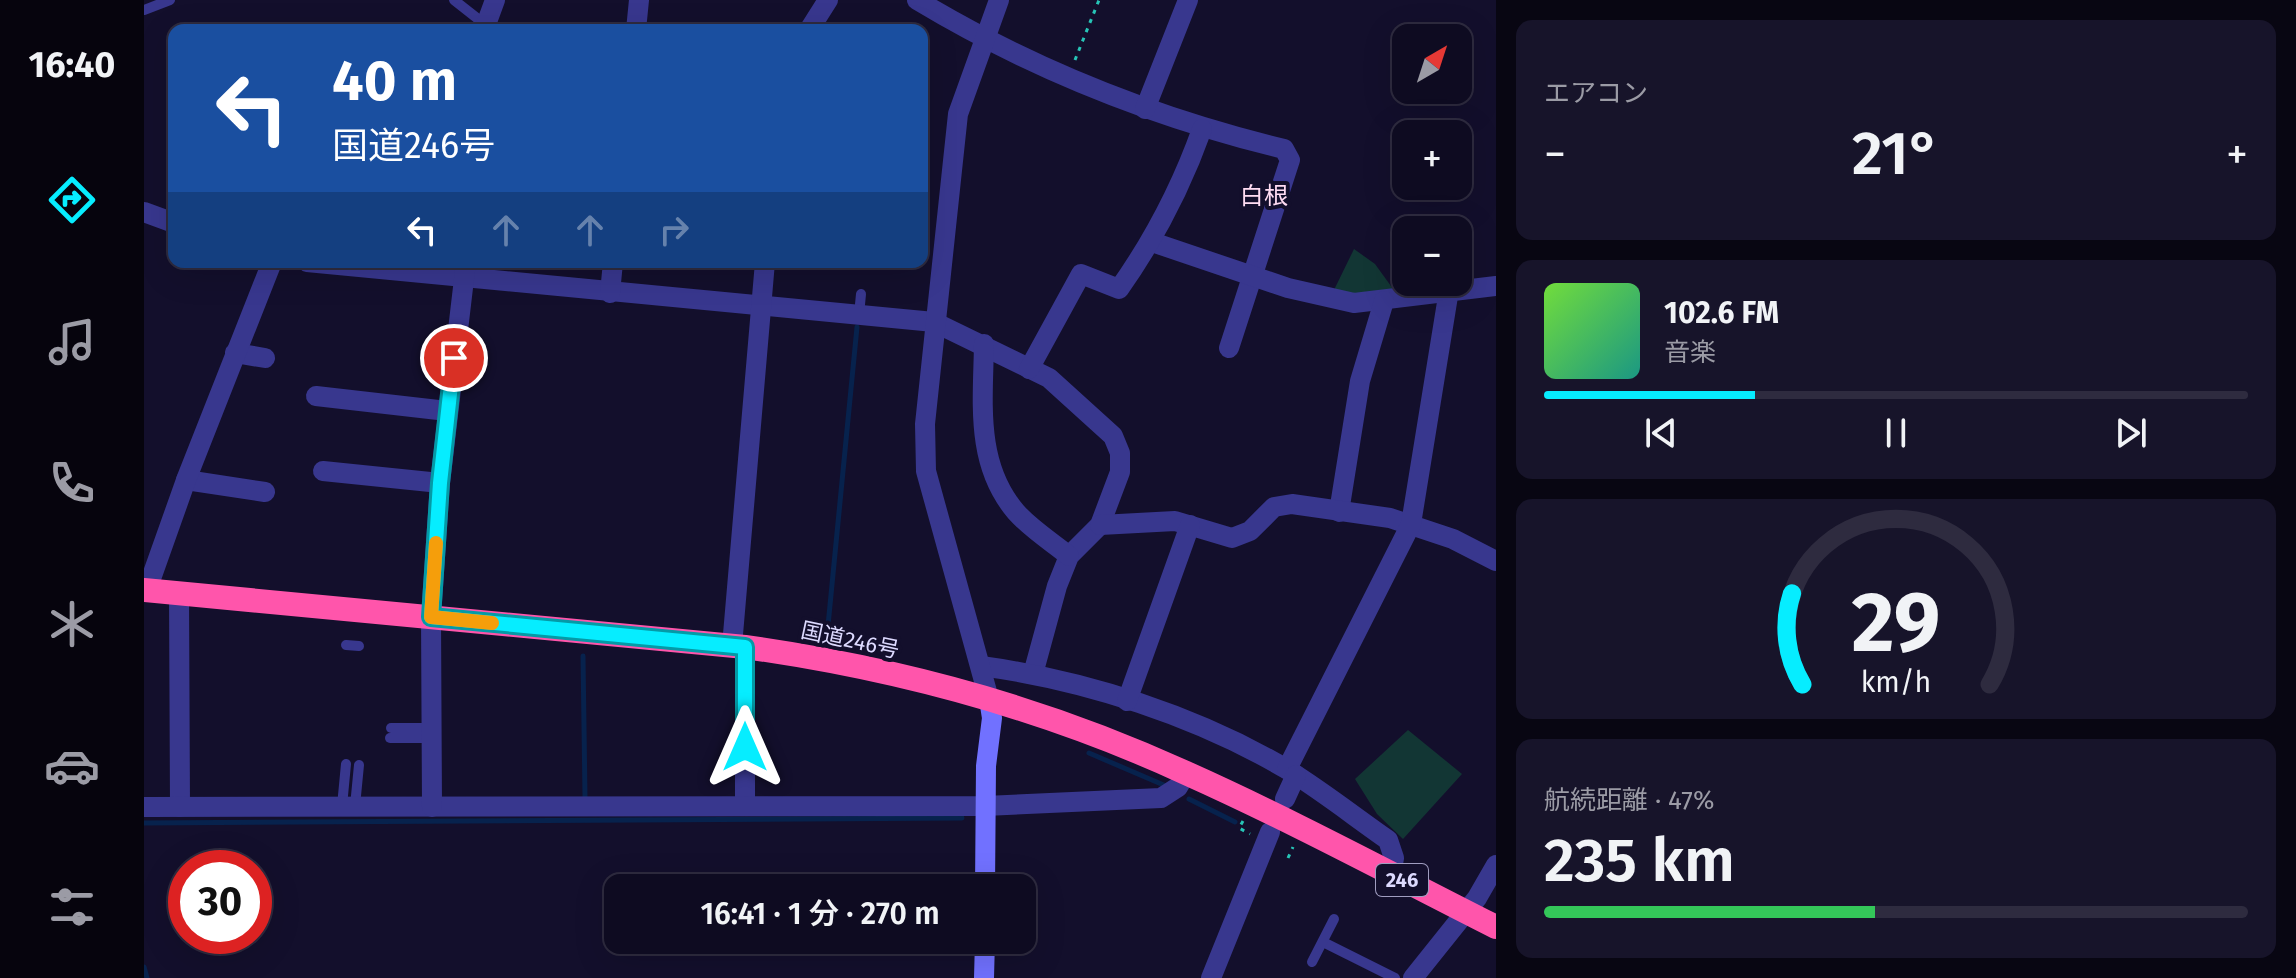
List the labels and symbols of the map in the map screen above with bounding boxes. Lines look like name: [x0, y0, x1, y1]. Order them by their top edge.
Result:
north arrow: [1392, 24, 1472, 104]
district label: 白根: [1240, 182, 1288, 210]
pin: [420, 324, 488, 392]
street label: 国道246号: [798, 616, 902, 664]
position arrow: [703, 705, 787, 789]
speed limit sign: 30: [168, 850, 272, 954]
road number: 246: [1376, 864, 1428, 896]

